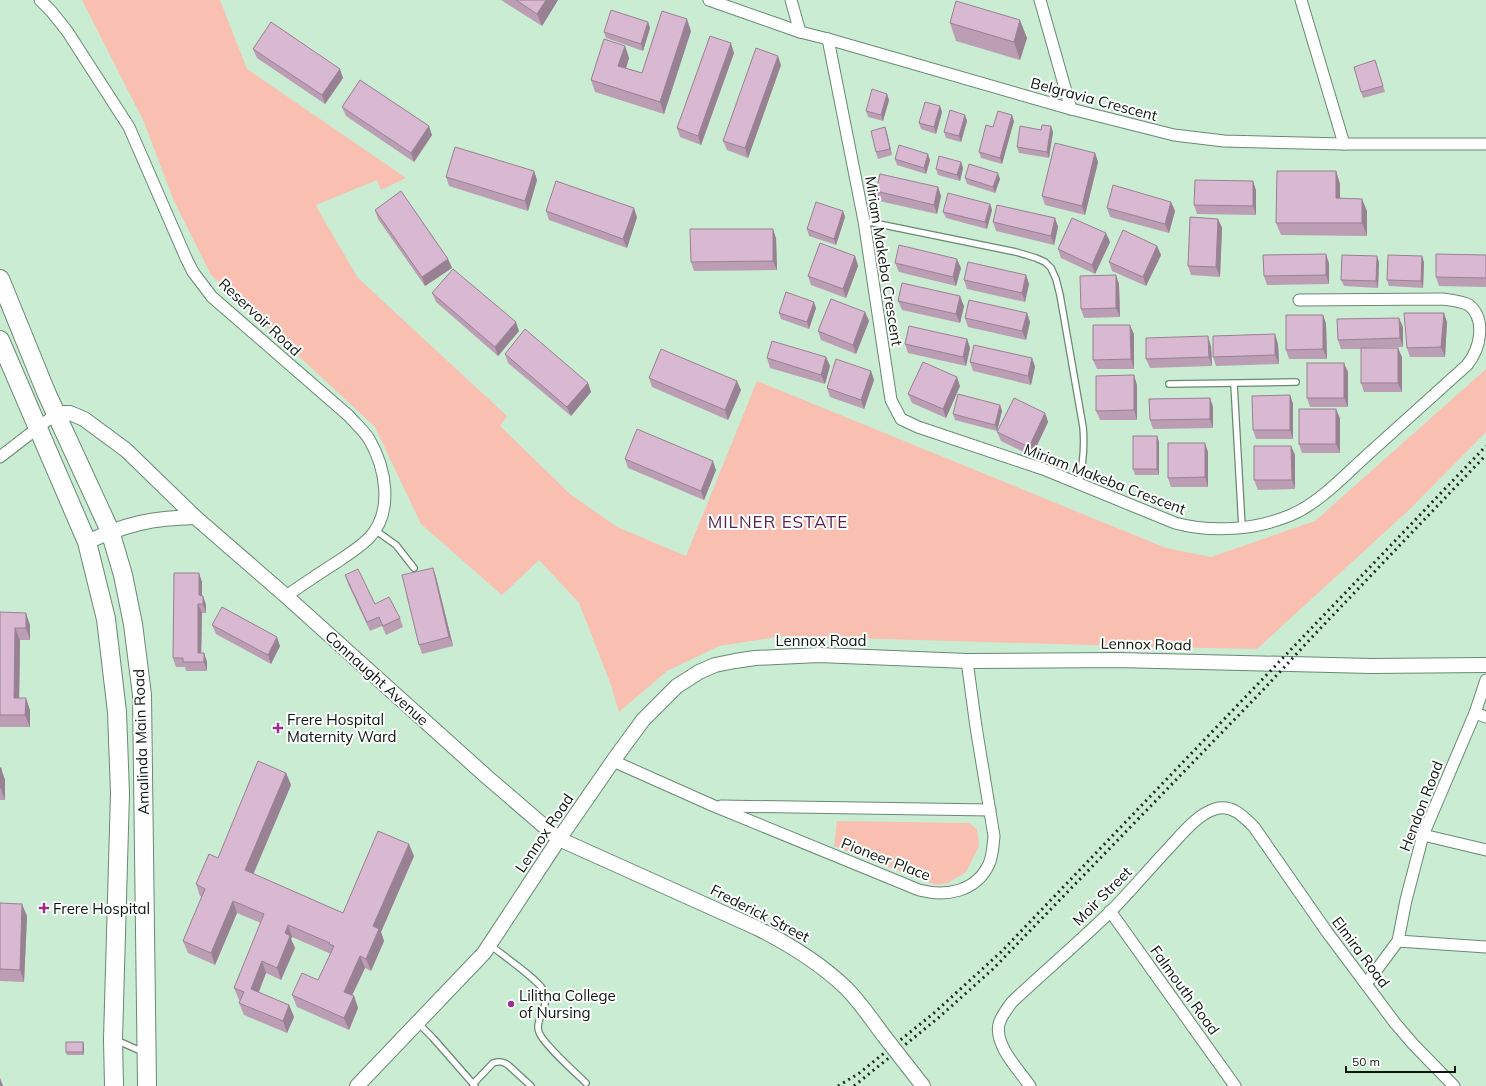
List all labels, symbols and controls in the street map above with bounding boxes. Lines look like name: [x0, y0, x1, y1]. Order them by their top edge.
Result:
street label: Belgravia Crescent: [1029, 73, 1159, 125]
street label: Miriam Makeba Crescent: [861, 175, 907, 347]
street label: Reservoir Road: [215, 274, 305, 360]
street label: Miriam Makeba Crescent: [1021, 439, 1189, 519]
district label: MILNER ESTATE: [708, 511, 848, 532]
street label: Connaught Avenue: [321, 627, 433, 729]
street label: Lennox Road: [776, 631, 866, 650]
street label: Lennox Road: [1100, 634, 1192, 654]
street label: Amalinda Main Road: [129, 669, 153, 815]
place label: Frere Hospital Maternity Ward: [287, 710, 396, 746]
marker: Frere Hospital Maternity Ward: [272, 722, 284, 734]
street label: Hendon Road: [1395, 758, 1447, 854]
street label: Lennox Road: [511, 790, 577, 876]
street label: Pioneer Place: [839, 833, 933, 885]
street label: Moir Street: [1068, 862, 1136, 930]
street label: Frederick Street: [707, 880, 813, 946]
place label: Frere Hospital: [53, 899, 150, 918]
marker: Frere Hospital: [38, 902, 50, 914]
street label: Elmira Road: [1328, 913, 1394, 991]
street label: Falmouth Road: [1146, 942, 1224, 1038]
place label: Lilitha College of Nursing: [519, 986, 616, 1022]
marker: Lilitha College of Nursing: [506, 999, 516, 1009]
scale bar: [1346, 1048, 1455, 1074]
text: 50 m: [1352, 1054, 1380, 1069]

